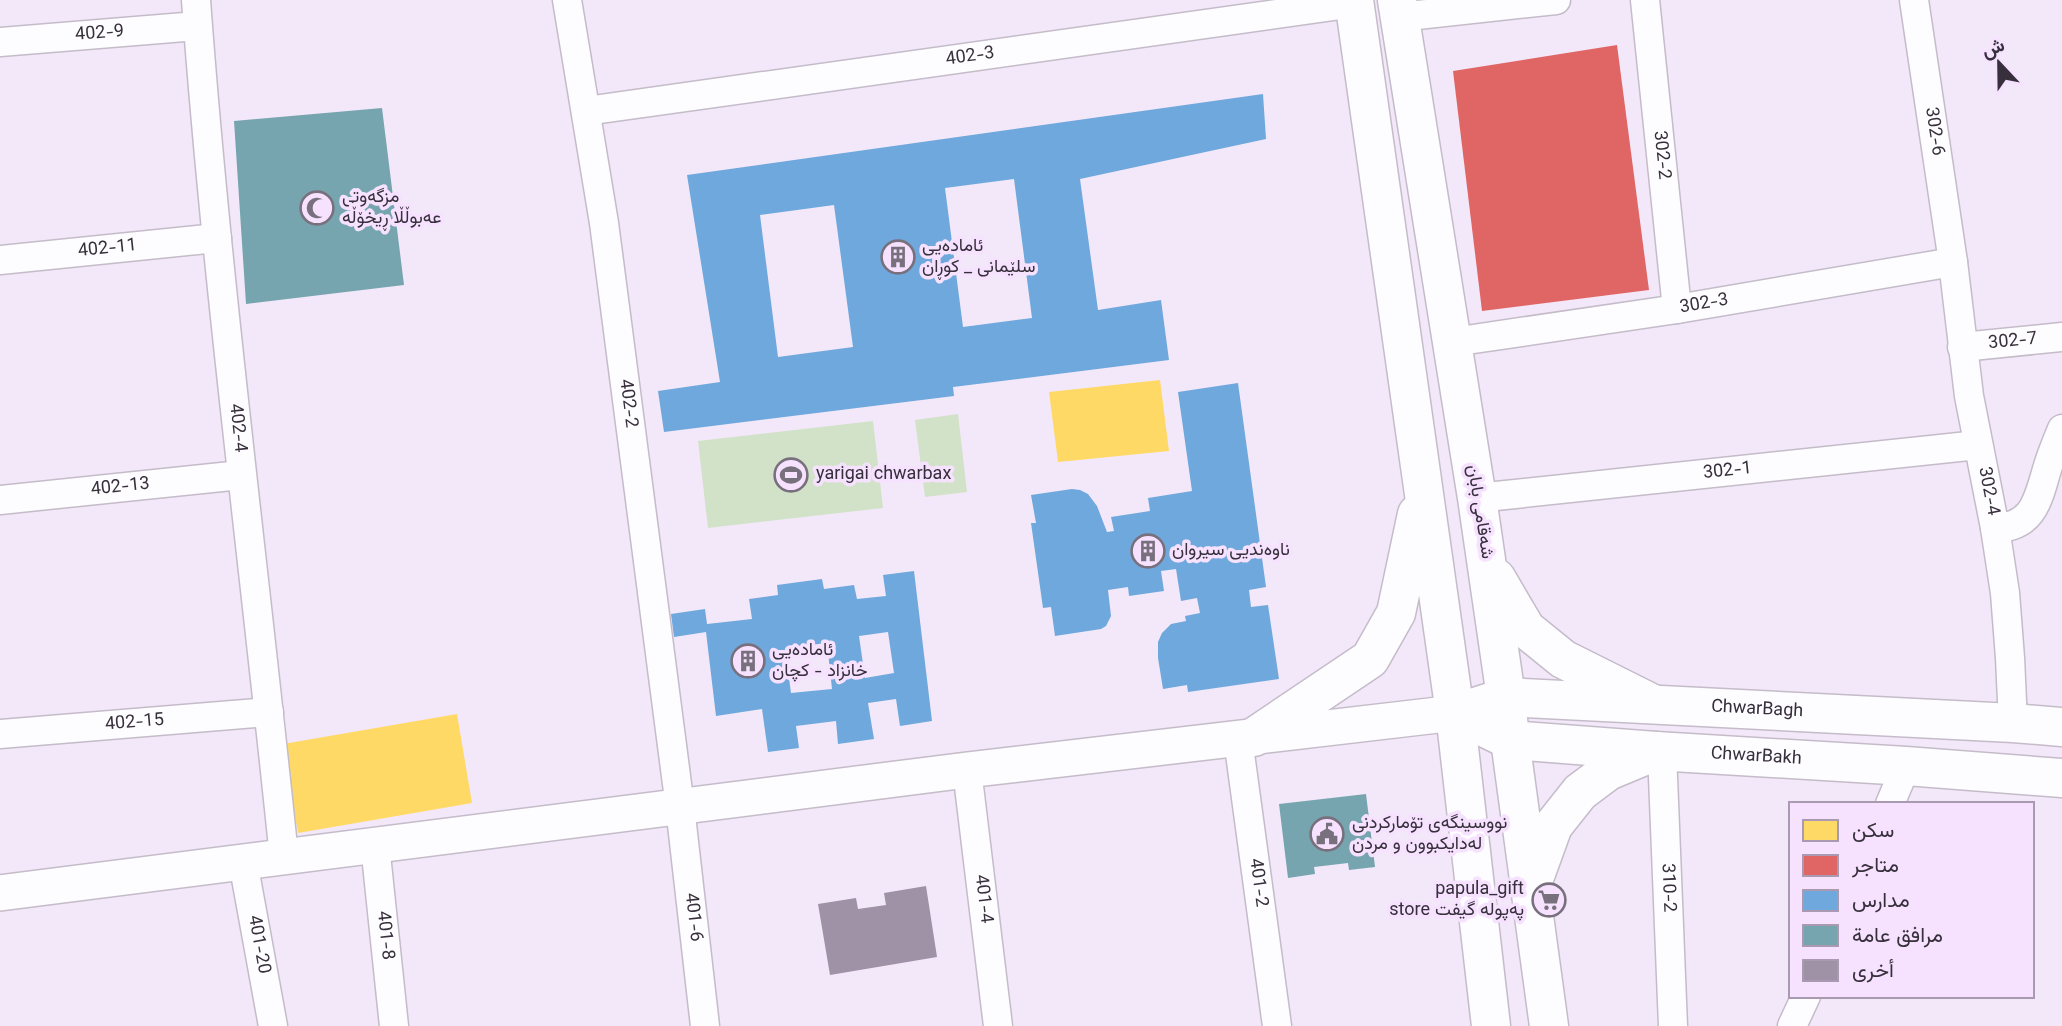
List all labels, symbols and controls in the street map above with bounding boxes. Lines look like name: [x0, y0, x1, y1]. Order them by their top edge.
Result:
street label: 402-9: [74, 18, 125, 50]
north arrow: [1964, 28, 2034, 98]
text: ش: [1978, 32, 2010, 67]
street label: 402-3: [944, 40, 996, 74]
street label: 302-6: [1916, 105, 1951, 158]
street label: 302-2: [1645, 129, 1678, 181]
place label: مزگەوتی عەبوڵڵا ڕیخۆڵە: [342, 184, 441, 233]
mosque icon: مزگەوتی عەبوڵڵا ڕیخۆڵە: [298, 189, 336, 227]
street label: 402-11: [77, 232, 138, 266]
place label: ئامادەیی سلێمانی _ کوڕان: [922, 233, 1035, 282]
building icon: ئامادەیی سلێمانی _ کوڕان: [879, 238, 917, 276]
street label: 302-3: [1678, 286, 1731, 322]
street label: 302-7: [1987, 326, 2038, 358]
street label: 402-2: [610, 377, 645, 429]
street label: 402-4: [220, 402, 254, 454]
street label: 302-1: [1702, 455, 1753, 488]
sports icon: yarigai chwarbax: [772, 456, 810, 494]
place label: yarigai chwarbax: [816, 461, 951, 489]
street label: شەقامی بابان: [1458, 463, 1500, 561]
street label: 302-4: [1969, 465, 2006, 518]
street label: 402-13: [90, 471, 151, 504]
building icon: ناوەندیی سیروان: [1129, 532, 1167, 570]
place label: ناوەندیی سیروان: [1172, 537, 1290, 565]
place label: ئامادەیی خانزاد - کچان: [772, 637, 868, 686]
building icon: ئامادەیی خانزاد - کچان: [729, 642, 767, 680]
street label: ChwarBagh: [1710, 694, 1804, 726]
street label: 402-15: [104, 707, 165, 739]
street label: ChwarBakh: [1710, 740, 1802, 774]
legend: [1789, 802, 2034, 998]
place label: نووسینگەی تۆمارکردنی لەدایکبوون و مردن: [1352, 810, 1507, 859]
public building icon: نووسینگەی تۆمارکردنی لەدایکبوون و مردن: [1308, 815, 1346, 853]
text: سكن: [1852, 815, 1894, 848]
text: متاجر: [1851, 850, 1899, 883]
street label: 401-2: [1240, 857, 1275, 909]
street label: 310-2: [1652, 863, 1682, 913]
street label: 401-4: [966, 873, 999, 925]
place label: papula_gift store پەپولە گیفت: [1389, 876, 1524, 925]
supermarket icon: papula_gift store پەپولە گیفت: [1530, 881, 1568, 919]
text: مدارس: [1852, 885, 1910, 918]
street label: 401-6: [676, 891, 709, 943]
street label: 401-8: [368, 910, 401, 961]
street label: 401-20: [239, 913, 277, 976]
text: مرافق عامة: [1852, 920, 1943, 953]
text: أخرى: [1852, 955, 1894, 988]

